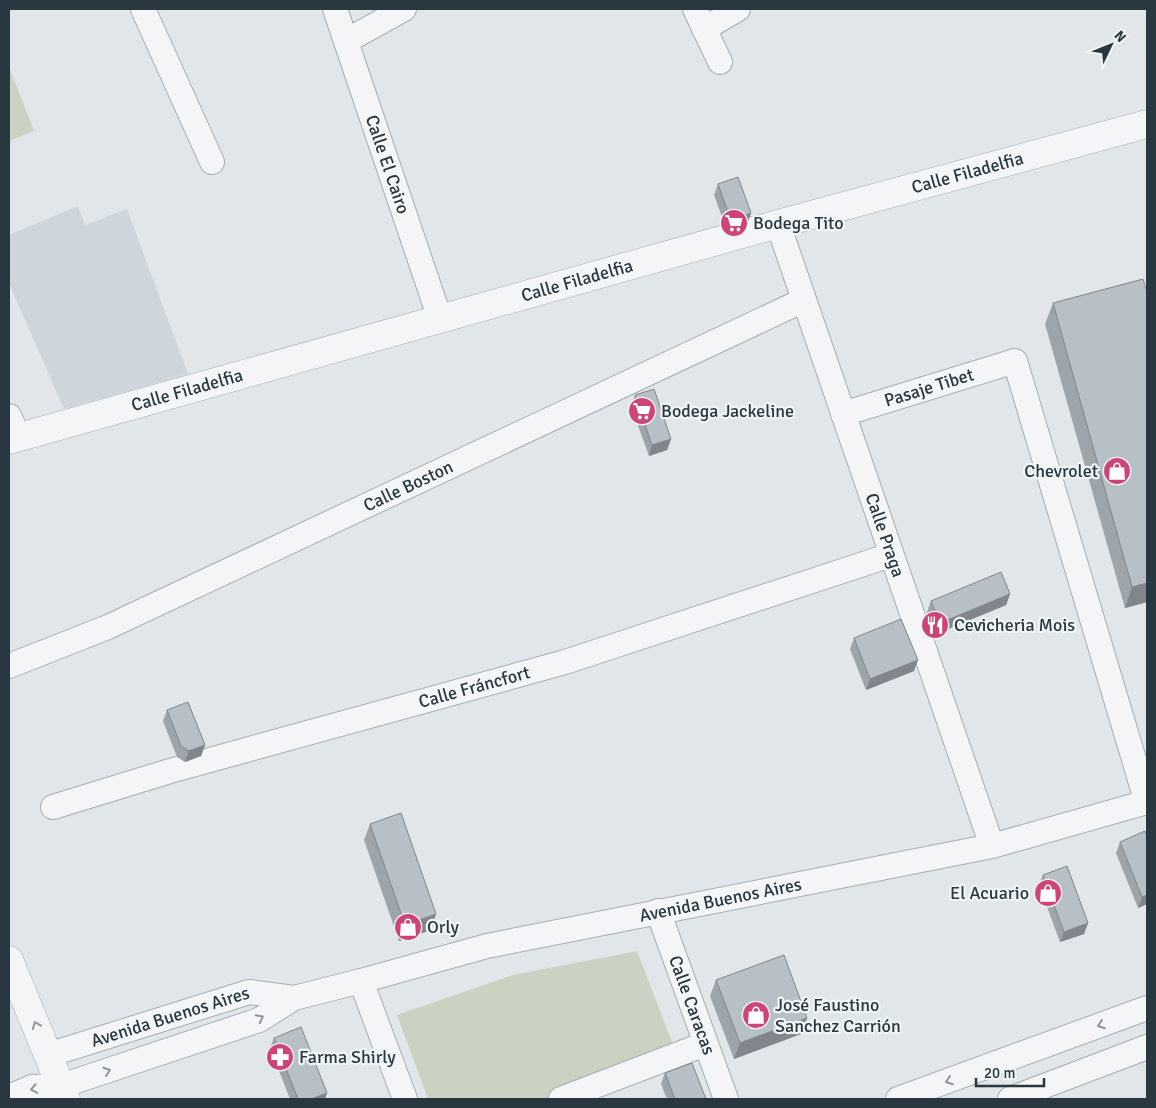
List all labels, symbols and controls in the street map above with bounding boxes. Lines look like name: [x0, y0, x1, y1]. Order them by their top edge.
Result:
north arrow: [1086, 20, 1136, 70]
text: N: [1111, 27, 1130, 46]
street label: Calle El Cairo: [361, 112, 415, 217]
street label: Calle Filadelfia: [909, 147, 1026, 198]
supermarket icon: Bodega Tito: [719, 208, 749, 238]
place label: Bodega Tito: [753, 212, 844, 234]
street label: Calle Filadelfia: [519, 254, 635, 307]
street label: Pasaje Tibet: [882, 363, 977, 412]
street label: Calle Filadelfia: [129, 364, 245, 416]
supermarket icon: Bodega Jackeline: [627, 396, 657, 426]
place label: Bodega Jackeline: [661, 400, 794, 422]
street label: Calle Boston: [360, 456, 457, 516]
shop icon: Chevrolet: [1102, 456, 1132, 486]
place label: Chevrolet: [1024, 460, 1098, 482]
street label: Calle Praga: [860, 490, 910, 580]
restaurant icon: Cevicheria Mois: [920, 610, 950, 640]
place label: Cevicheria Mois: [954, 614, 1075, 636]
street label: Calle Fráncfort: [416, 661, 532, 713]
street label: Avenida Buenos Aires: [637, 873, 804, 927]
shop icon: El Acuario: [1033, 878, 1063, 908]
place label: El Acuario: [950, 882, 1029, 904]
shop icon: Orly: [393, 912, 423, 942]
place label: Orly: [427, 916, 460, 938]
street label: Calle Caracas: [664, 952, 720, 1058]
street label: Avenida Buenos Aires: [88, 982, 252, 1052]
place label: José Faustino Sanchez Carrión: [775, 994, 901, 1037]
shop icon: José Faustino Sanchez Carrión: [741, 1000, 771, 1030]
one-way arrow: [255, 1014, 264, 1024]
one-way arrow: [1098, 1019, 1106, 1029]
one-way arrow: [31, 1021, 42, 1030]
pharmacy icon: Farma Shirly: [265, 1042, 295, 1072]
place label: Farma Shirly: [299, 1046, 396, 1068]
scale bar: [976, 1056, 1044, 1088]
text: 20 m: [984, 1064, 1015, 1082]
one-way arrow: [102, 1066, 111, 1076]
one-way arrow: [945, 1075, 954, 1085]
one-way arrow: [30, 1083, 38, 1093]

